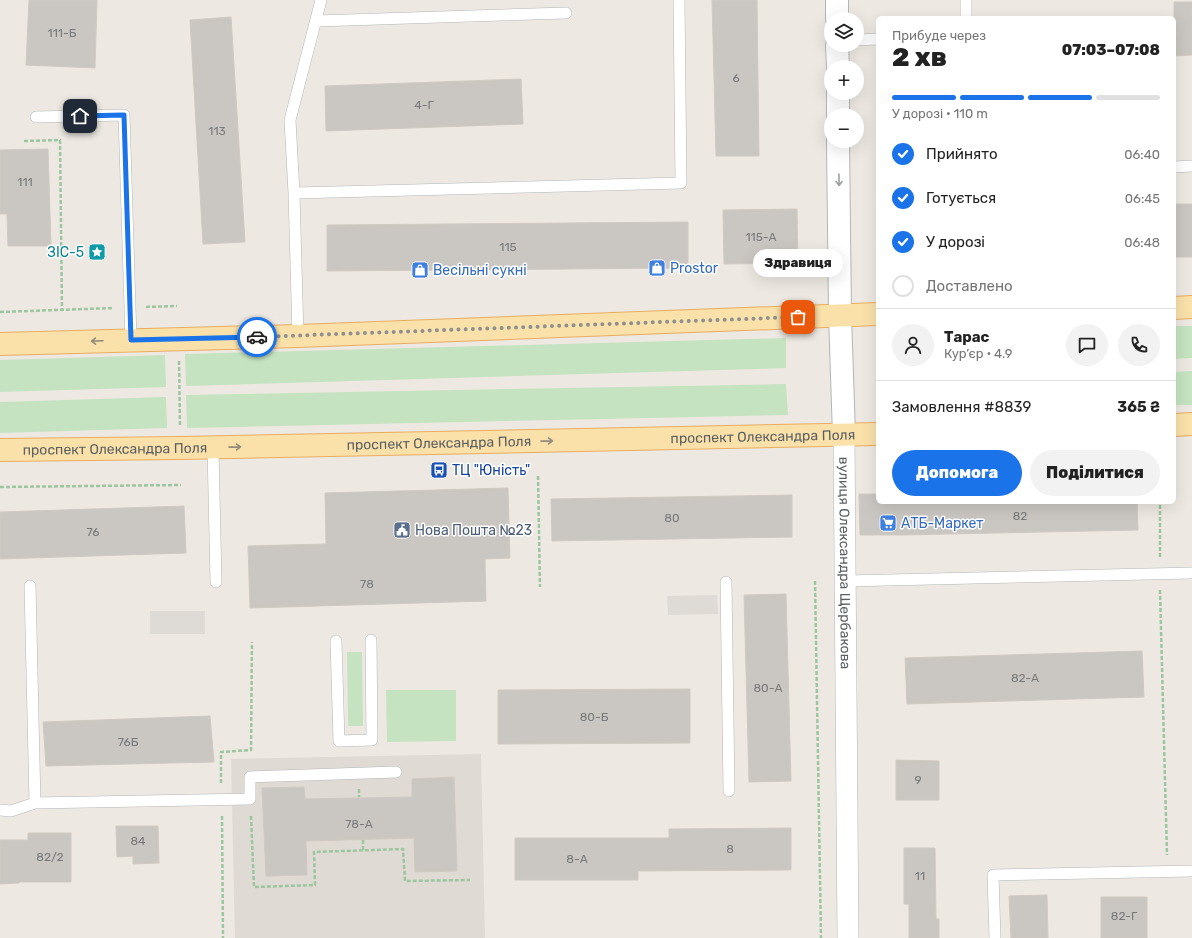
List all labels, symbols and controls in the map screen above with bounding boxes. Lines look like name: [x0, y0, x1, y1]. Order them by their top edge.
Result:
map controls: [824, 12, 864, 148]
button: layers: [824, 12, 864, 52]
house number: 111-Б: [48, 26, 77, 40]
text: Прибуде через: [892, 28, 986, 43]
text: 07:03–07:08: [1062, 41, 1160, 59]
text: 2 хв: [892, 42, 947, 73]
button: +: [824, 60, 864, 100]
house number: 6: [732, 71, 740, 85]
house number: 4-Г: [414, 98, 434, 112]
pin: [63, 99, 97, 133]
icon: home: [69, 105, 91, 127]
text: У дорозі · 110 m: [892, 106, 988, 121]
button: −: [824, 108, 864, 148]
house number: 113: [208, 124, 226, 138]
icon: check: [892, 143, 914, 165]
text: Прийнято: [926, 145, 998, 163]
text: 06:40: [1124, 147, 1160, 162]
one-way arrow: [835, 173, 843, 186]
house number: 111: [17, 175, 33, 189]
icon: check: [892, 187, 914, 209]
text: Готується: [926, 189, 996, 207]
text: 06:45: [1125, 191, 1160, 206]
house number: 115-А: [745, 230, 777, 244]
icon: check: [892, 231, 914, 253]
text: У дорозі: [926, 233, 985, 251]
text: 06:48: [1124, 235, 1160, 250]
house number: 115: [499, 240, 517, 254]
place icon: ЗІС-5: [87, 242, 107, 262]
place label: ЗІС-5: [47, 244, 84, 261]
callout: Здравиця: [753, 249, 843, 277]
text: Здравиця: [764, 255, 832, 270]
shop icon: Prostor: [647, 258, 667, 278]
shop icon: Весільні сукні: [410, 260, 430, 280]
place label: Prostor: [670, 260, 719, 277]
place label: Весільні сукні: [433, 262, 527, 279]
text: Доставлено: [926, 277, 1013, 295]
pin: [781, 300, 815, 334]
icon: bag: [787, 306, 809, 328]
courier: [237, 317, 277, 357]
button: person: [892, 324, 934, 366]
button: chat: [1066, 324, 1108, 366]
button: phone: [1118, 324, 1160, 366]
icon: car: [246, 326, 268, 348]
text: Тарас: [944, 328, 989, 346]
one-way arrow: [91, 337, 104, 345]
text: Кур’єр · 4.9: [944, 346, 1012, 361]
text: Замовлення #8839: [892, 398, 1032, 416]
text: 365 ₴: [1117, 398, 1160, 416]
street label: проспект Олександра Поля: [670, 426, 855, 447]
street label: проспект Олександра Поля: [346, 432, 531, 453]
one-way arrow: [540, 438, 553, 445]
street label: проспект Олександра Поля: [23, 439, 208, 458]
one-way arrow: [228, 443, 241, 451]
button: Допомога: [892, 450, 1022, 496]
button: Поділитися: [1030, 450, 1160, 496]
street label: вулиця Олександра Щербакова: [836, 457, 854, 669]
bus stop icon: ТЦ "Юність": [429, 460, 449, 480]
place label: ТЦ "Юність": [452, 462, 530, 479]
house number: 82: [1013, 509, 1027, 523]
house number: 80: [664, 511, 680, 525]
supermarket icon: АТБ-Маркет: [878, 513, 898, 533]
place label: АТБ-Маркет: [901, 515, 983, 532]
public building icon: Нова Пошта №23: [392, 520, 412, 540]
place label: Нова Пошта №23: [415, 522, 532, 539]
house number: 76: [86, 525, 100, 539]
house number: 78: [360, 577, 374, 591]
house number: 82-А: [1011, 671, 1039, 685]
house number: 80-А: [753, 681, 783, 695]
house number: 80-Б: [580, 710, 609, 724]
house number: 76Б: [118, 735, 139, 749]
house number: 9: [914, 773, 922, 787]
house number: 78-А: [345, 817, 373, 831]
house number: 84: [130, 834, 146, 848]
house number: 8: [726, 842, 734, 856]
house number: 82/2: [36, 850, 64, 864]
house number: 8-А: [566, 852, 588, 866]
house number: 11: [915, 869, 925, 883]
house number: 82-Г: [1111, 909, 1138, 923]

